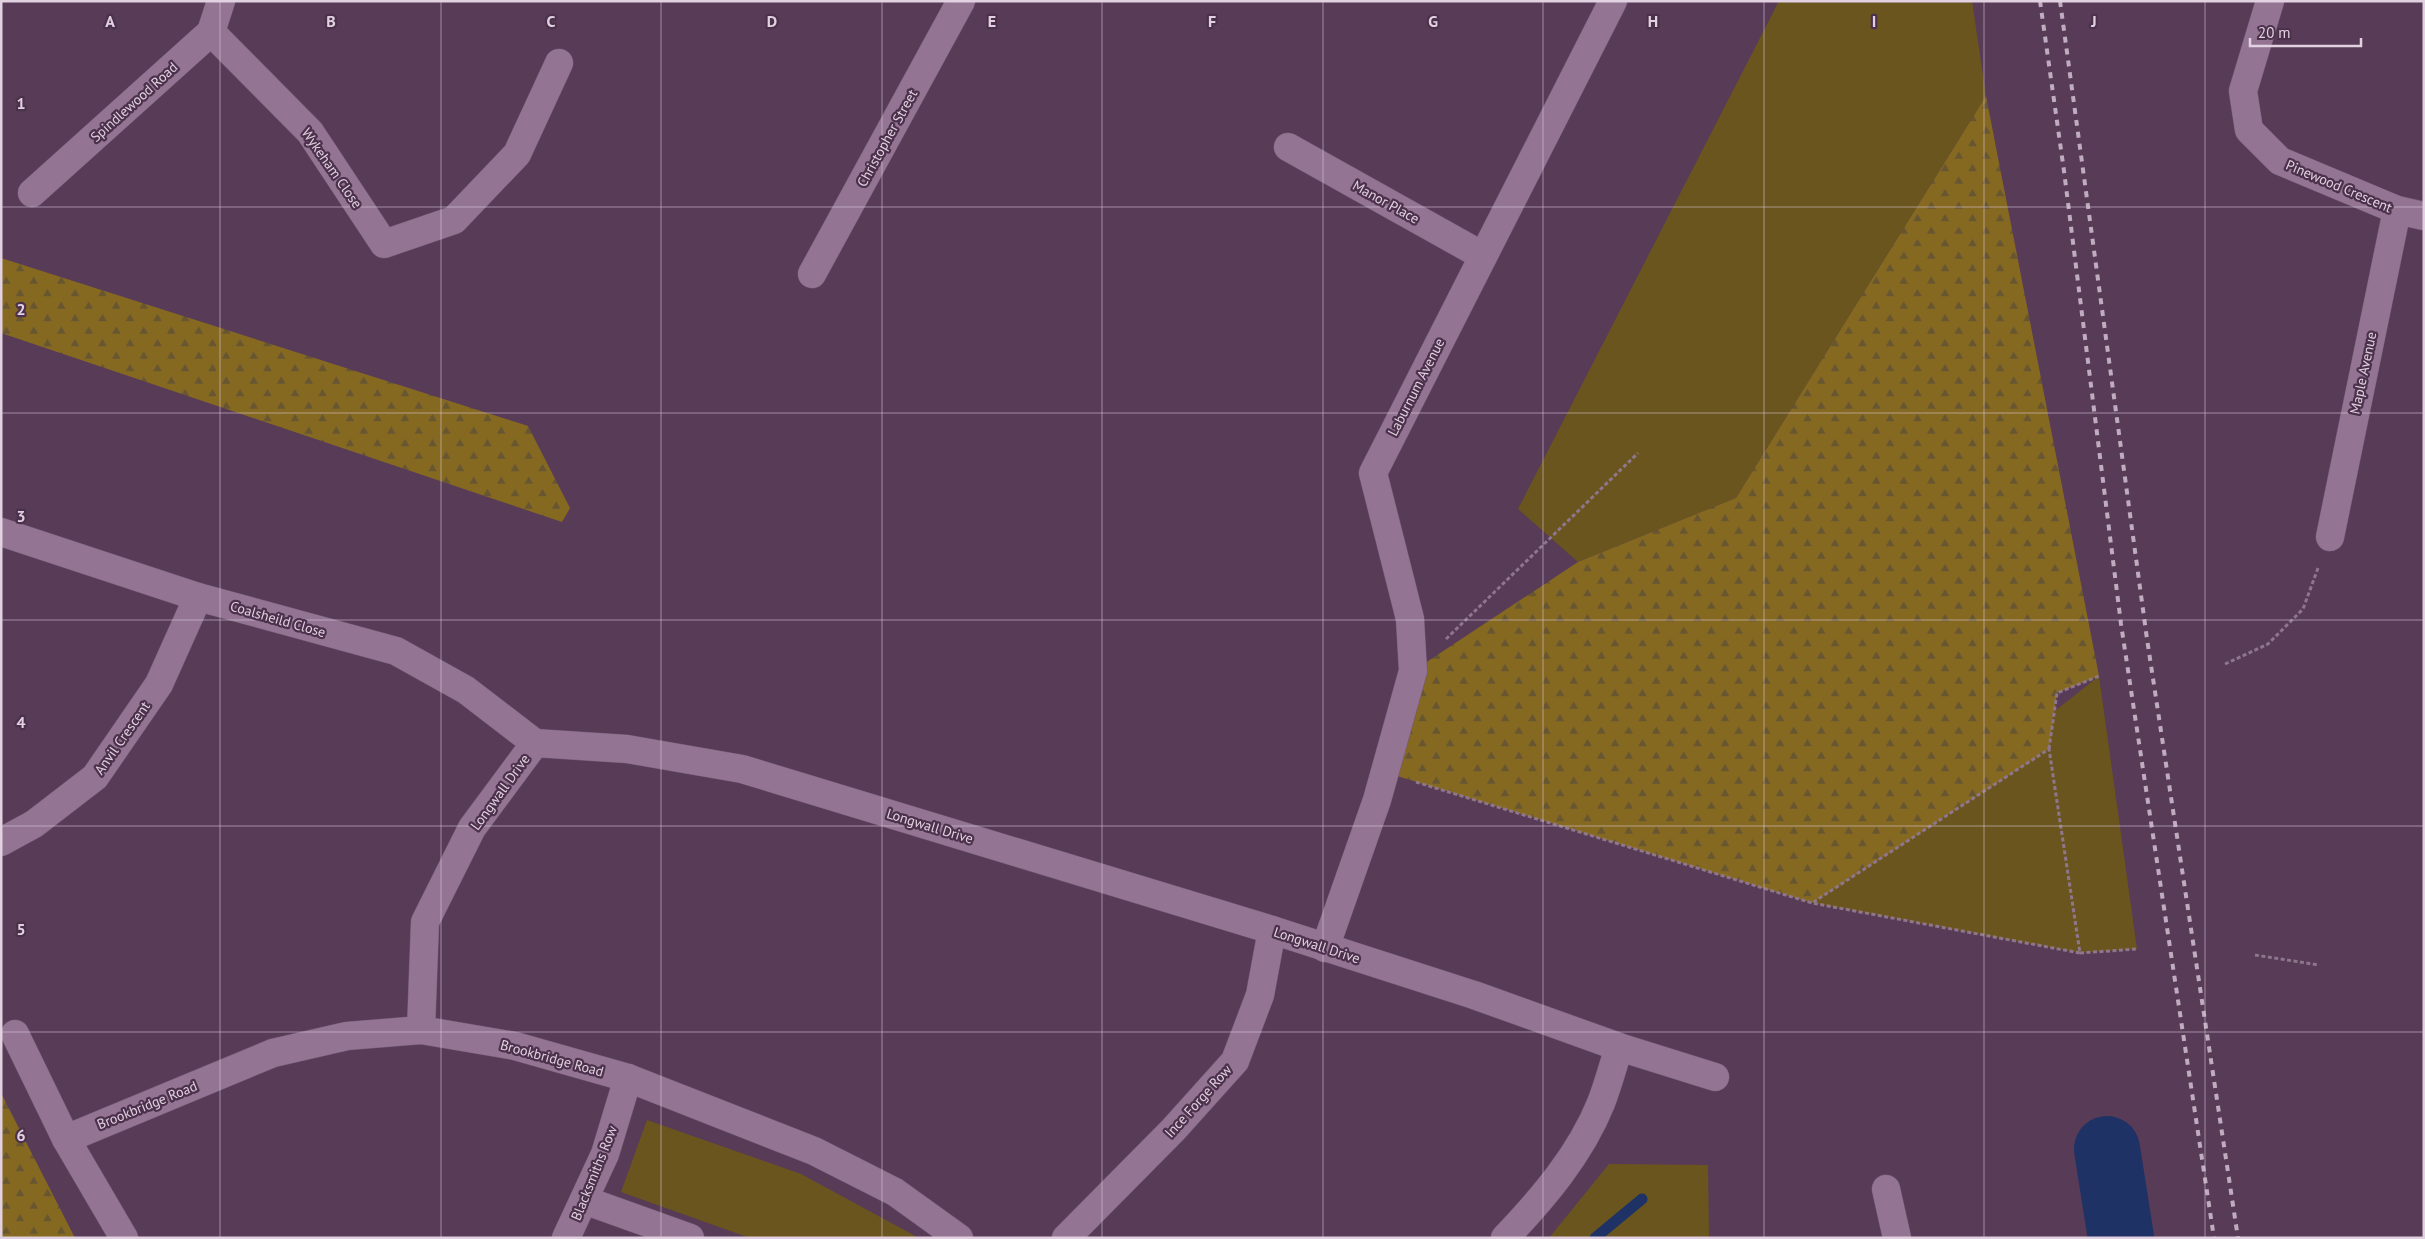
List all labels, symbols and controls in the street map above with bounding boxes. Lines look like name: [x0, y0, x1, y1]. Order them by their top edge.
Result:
text: A: [105, 11, 115, 31]
text: B: [326, 11, 336, 31]
text: C: [547, 11, 556, 31]
text: D: [767, 11, 777, 31]
text: E: [988, 11, 996, 31]
text: F: [1208, 11, 1216, 31]
text: G: [1428, 11, 1438, 31]
text: H: [1648, 11, 1658, 31]
text: I: [1872, 11, 1876, 31]
text: J: [2090, 11, 2097, 31]
scale bar: [2250, 15, 2361, 47]
text: 20 m: [2258, 23, 2291, 42]
street label: Spindlewood Road: [87, 58, 181, 146]
street label: Christopher Street: [853, 86, 921, 190]
text: 1: [16, 93, 26, 113]
street label: Wykeham Close: [298, 124, 366, 212]
street label: Pinewood Crescent: [2283, 156, 2395, 217]
street label: Manor Place: [1349, 176, 1423, 228]
text: 2: [16, 299, 26, 319]
street label: Maple Avenue: [2345, 330, 2381, 416]
street label: Laburnum Avenue: [1384, 335, 1448, 439]
text: 3: [16, 506, 26, 526]
street label: Coalsheild Close: [228, 597, 328, 641]
street label: Anvil Crescent: [90, 698, 154, 778]
text: 4: [16, 712, 26, 732]
street label: Longwall Drive: [466, 750, 534, 834]
street label: Longwall Drive: [885, 804, 975, 848]
text: 5: [16, 919, 26, 939]
street label: Longwall Drive: [1272, 923, 1362, 967]
street label: Brookbridge Road: [498, 1036, 606, 1080]
street label: Ince Forge Row: [1161, 1060, 1236, 1141]
street label: Brookbridge Road: [94, 1077, 200, 1133]
street label: Blacksmiths Row: [567, 1122, 621, 1223]
text: 6: [16, 1125, 26, 1145]

